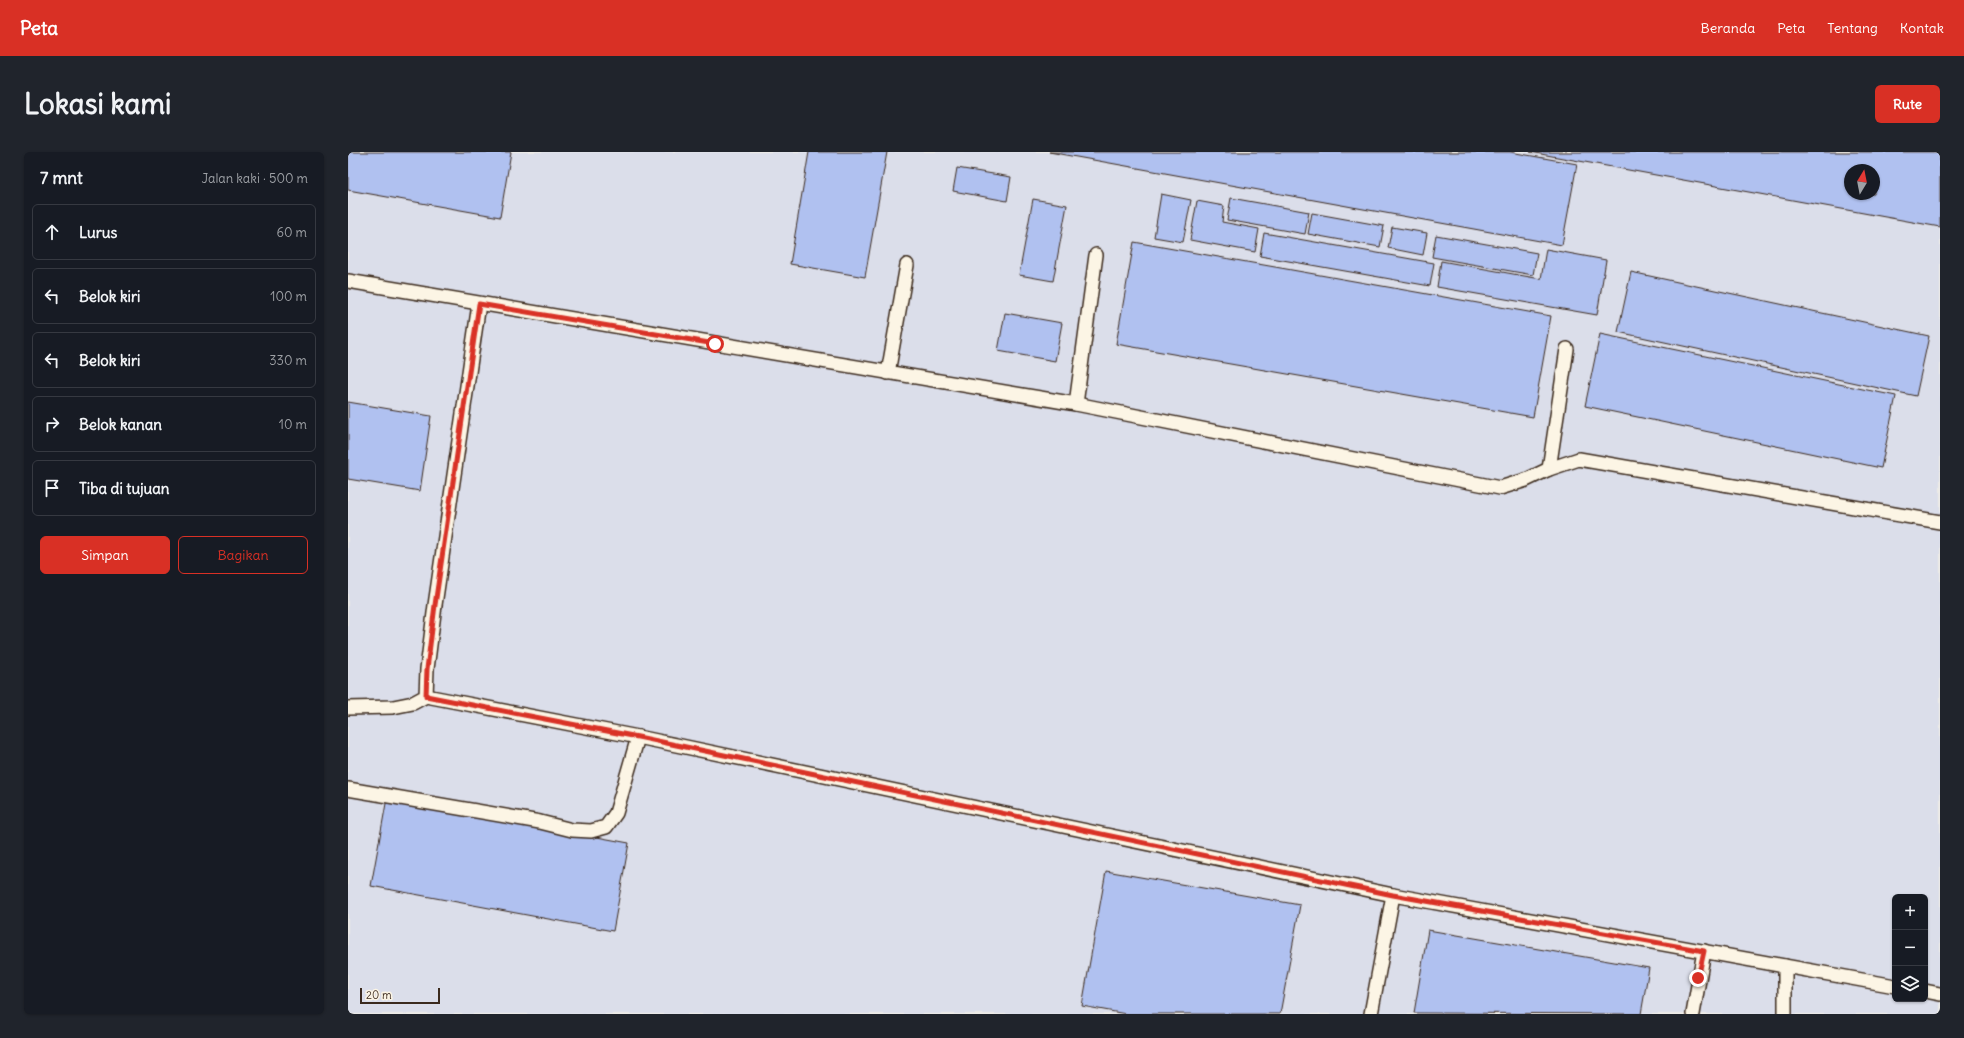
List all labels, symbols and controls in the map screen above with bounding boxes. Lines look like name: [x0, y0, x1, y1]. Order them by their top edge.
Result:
text: Peta: [20, 16, 58, 40]
text: Beranda: [1701, 19, 1755, 37]
text: Peta: [1777, 19, 1805, 37]
text: Tentang: [1827, 19, 1878, 37]
text: Kontak: [1900, 19, 1944, 37]
button: Rute: [1875, 85, 1940, 123]
text: Lokasi kami: [24, 86, 171, 122]
north arrow: [1844, 164, 1880, 200]
text: 7 mnt: [40, 167, 83, 189]
text: Jalan kaki · 500 m: [201, 170, 308, 187]
icon: ahead: [41, 221, 63, 243]
text: Lurus: [79, 223, 117, 242]
text: 60 m: [276, 224, 307, 241]
icon: left: [41, 285, 63, 307]
text: Belok kiri: [79, 287, 140, 306]
text: 100 m: [270, 288, 307, 305]
route start: [706, 335, 724, 353]
icon: left: [41, 349, 63, 371]
text: Belok kiri: [79, 351, 140, 370]
text: 330 m: [269, 352, 307, 369]
icon: right: [41, 413, 63, 435]
text: Belok kanan: [79, 415, 162, 434]
text: 10 m: [279, 416, 307, 433]
icon: arrive: [41, 477, 63, 499]
text: Tiba di tujuan: [79, 479, 169, 498]
button: Simpan: [40, 536, 170, 574]
button: Bagikan: [178, 536, 308, 574]
map controls: [1892, 894, 1928, 1002]
button: +: [1892, 894, 1928, 930]
button: −: [1892, 930, 1928, 966]
button: layers: [1892, 966, 1928, 1002]
route end: [1689, 969, 1707, 987]
scale bar: [360, 986, 440, 1005]
text: 20 m: [366, 988, 392, 1002]

